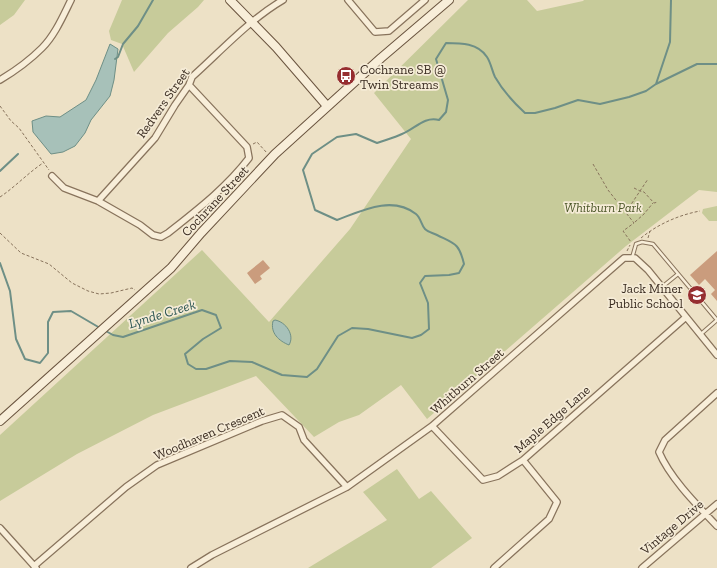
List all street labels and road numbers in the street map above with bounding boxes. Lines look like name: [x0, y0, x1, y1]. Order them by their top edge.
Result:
street label: Redvers Street: [133, 65, 193, 141]
street label: Cochrane Street: [179, 163, 252, 239]
street label: Whitburn Street: [427, 345, 507, 417]
street label: Maple Edge Lane: [511, 382, 593, 456]
street label: Woodhaven Crescent: [152, 403, 267, 463]
street label: Vintage Drive: [637, 496, 706, 558]

